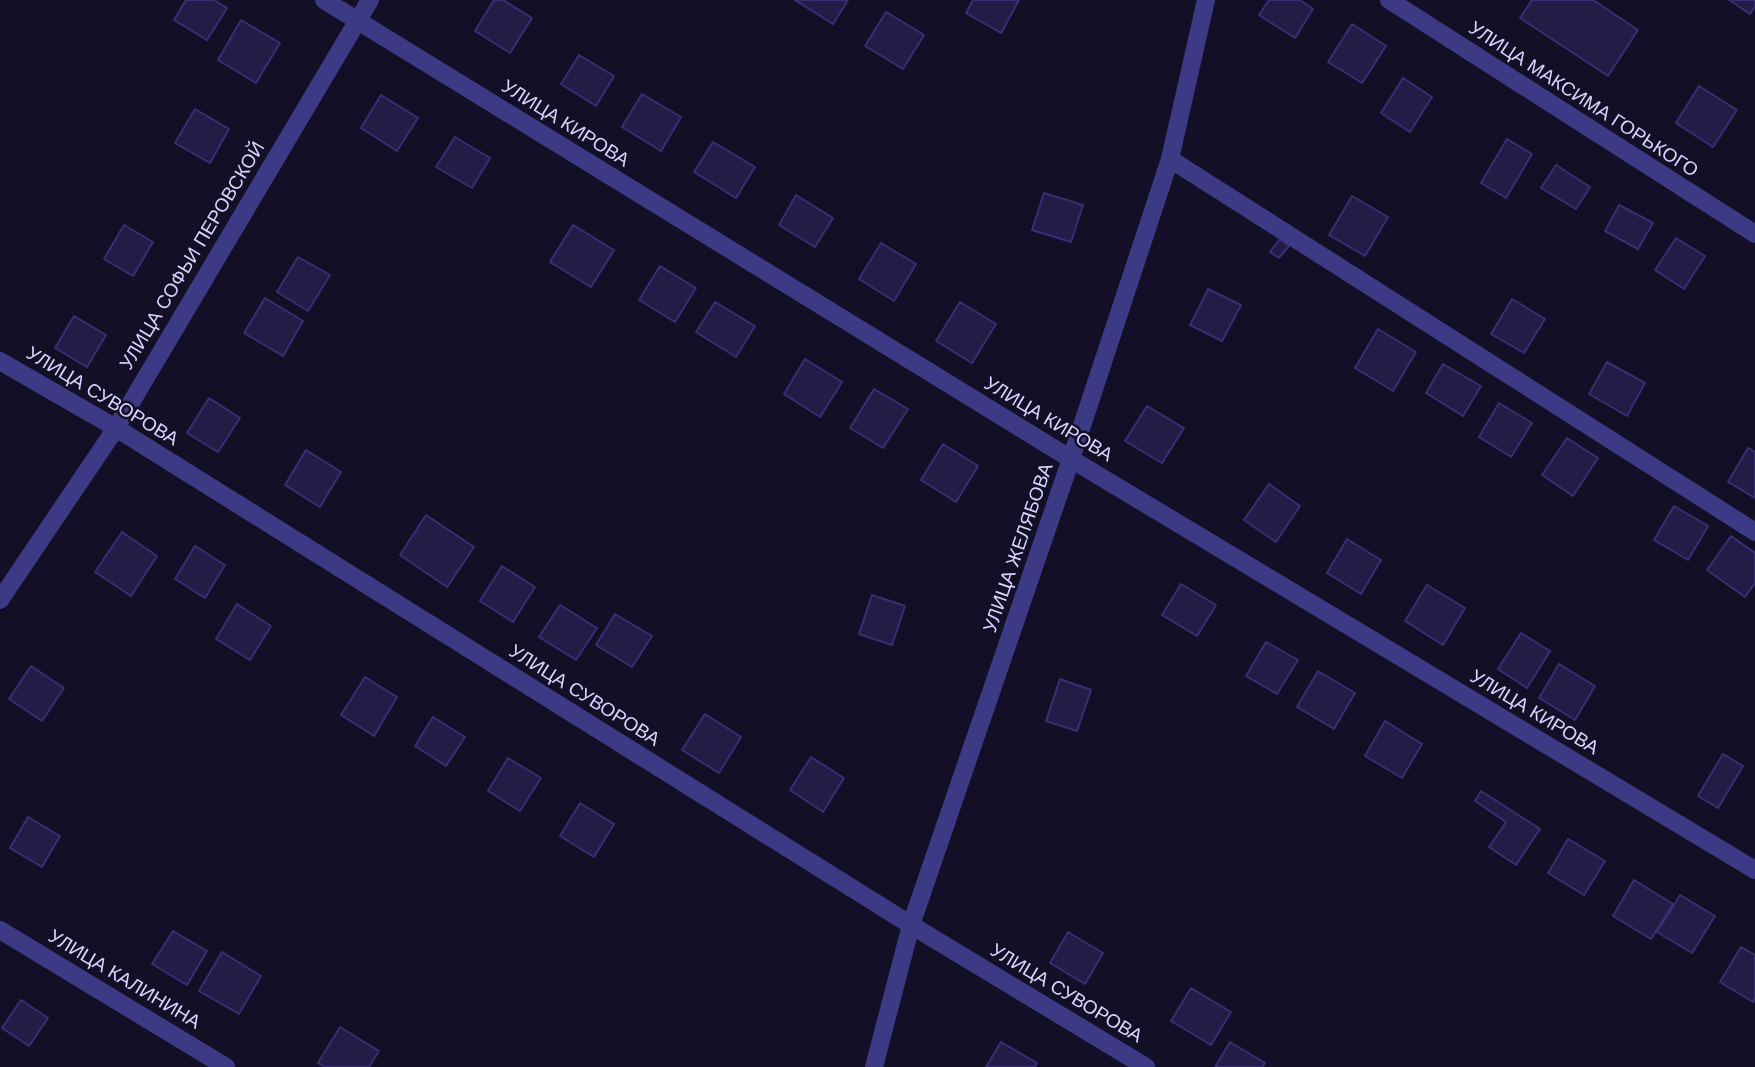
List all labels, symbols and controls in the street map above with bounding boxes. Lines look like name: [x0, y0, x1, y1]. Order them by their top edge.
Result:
street label: УЛИЦА МАКСИМА ГОРЬКОГО: [1464, 17, 1702, 183]
street label: УЛИЦА КИРОВА: [497, 76, 633, 172]
street label: УЛИЦА СОФЬИ ПЕРОВСКОЙ: [116, 138, 270, 374]
street label: УЛИЦА СУВОРОВА: [22, 343, 182, 451]
street label: УЛИЦА КИРОВА: [980, 373, 1116, 467]
street label: УЛИЦА ЖЕЛЯБОВА: [979, 460, 1059, 636]
street label: УЛИЦА СУВОРОВА: [504, 640, 664, 752]
street label: УЛИЦА КИРОВА: [1466, 666, 1602, 760]
street label: УЛИЦА КАЛИНИНА: [44, 926, 204, 1034]
street label: УЛИЦА СУВОРОВА: [986, 940, 1146, 1048]

